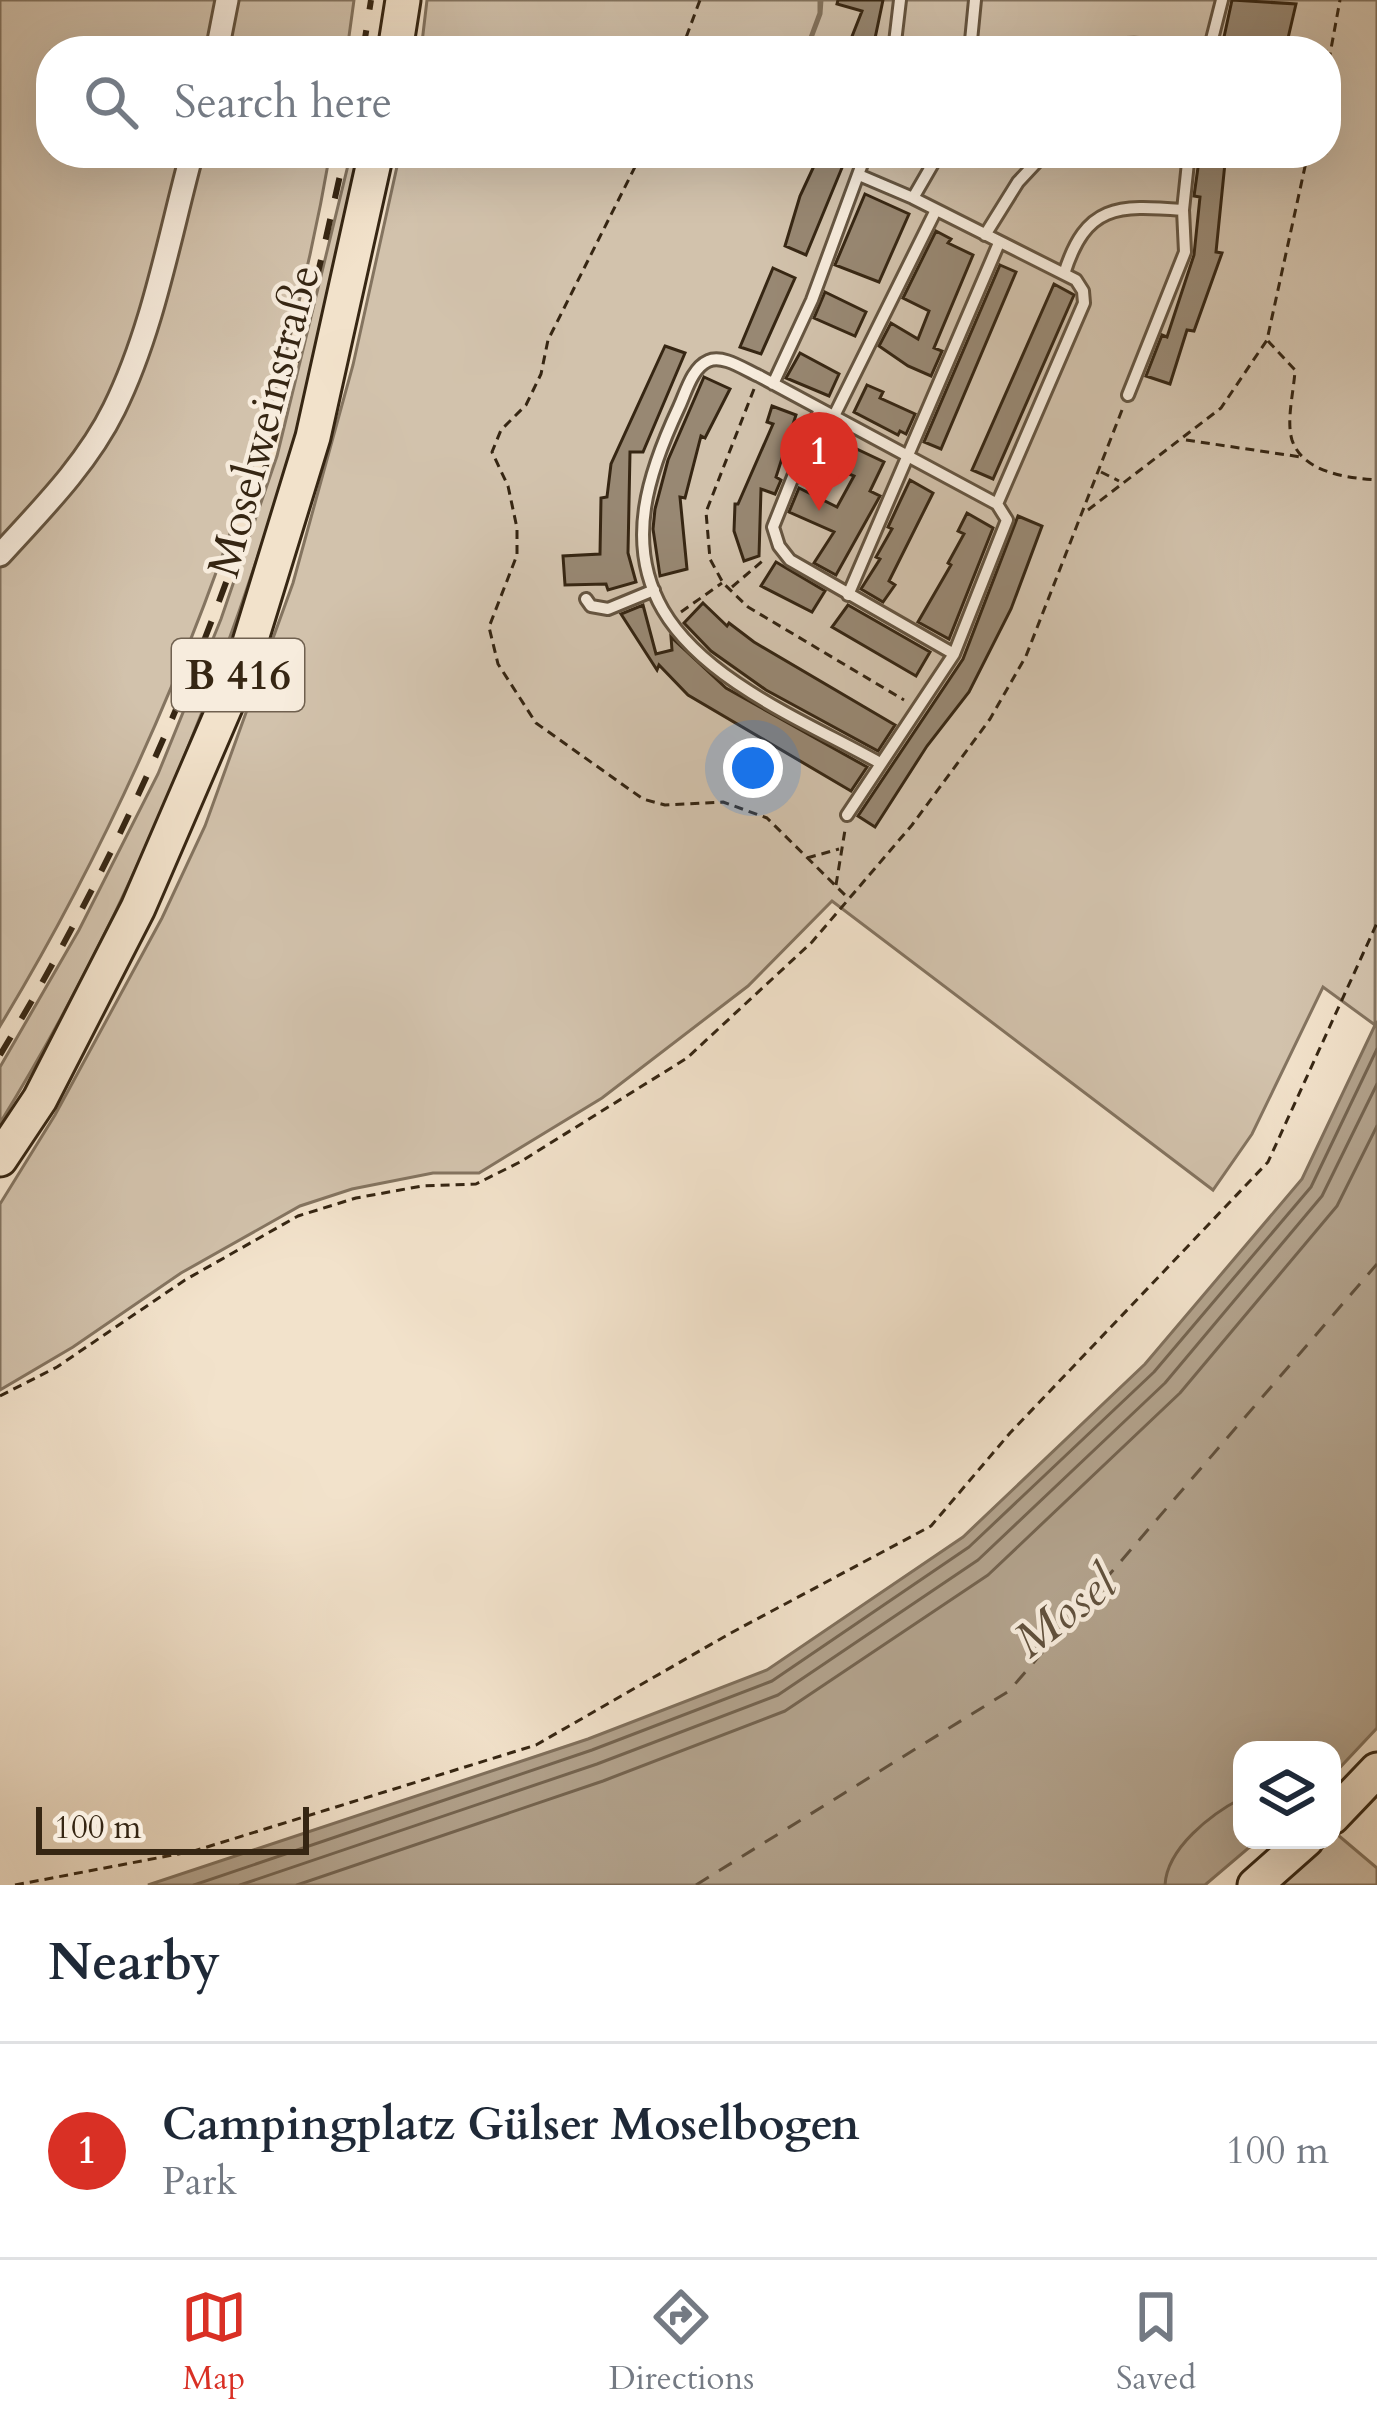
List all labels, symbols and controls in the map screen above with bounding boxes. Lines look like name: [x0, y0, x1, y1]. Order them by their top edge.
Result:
search box: [36, 36, 1341, 168]
icon: search: [78, 69, 144, 135]
text: Search here: [174, 72, 392, 133]
street label: Moselweinstraße: [193, 258, 335, 584]
pin: 1: [780, 412, 858, 511]
road number: B 416: [172, 639, 304, 711]
your location: [723, 738, 783, 798]
water label: Mosel: [1000, 1550, 1132, 1673]
map controls: [1233, 1741, 1341, 1849]
button: layers: [1233, 1741, 1341, 1849]
scale bar: [36, 1801, 309, 1854]
text: 100 m: [54, 1805, 141, 1850]
text: Nearby: [48, 1928, 220, 1998]
text: Campingplatz Gülser Moselbogen: [162, 2094, 860, 2155]
text: 1: [77, 2124, 97, 2177]
text: 100 m: [1226, 2124, 1329, 2177]
text: Park: [162, 2155, 237, 2208]
tab: Map: [181, 2284, 247, 2401]
tab: Directions: [609, 2284, 754, 2401]
tab: Saved: [1116, 2284, 1196, 2401]

